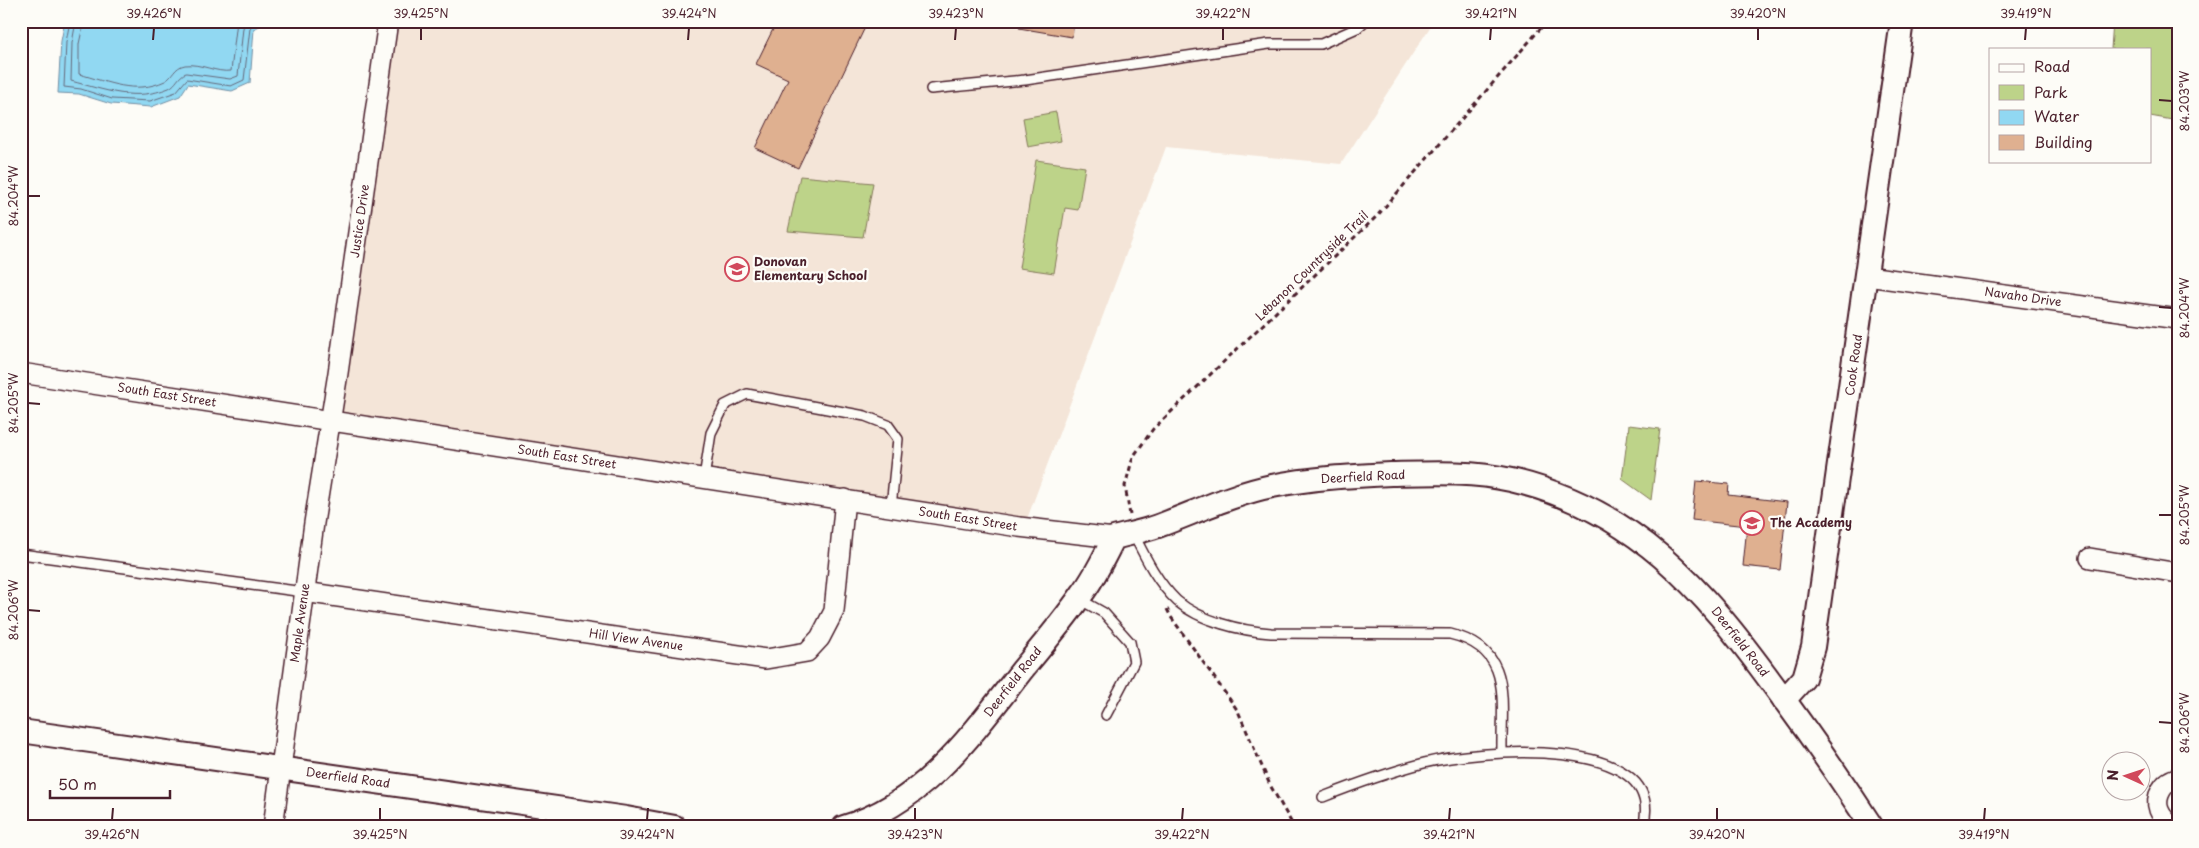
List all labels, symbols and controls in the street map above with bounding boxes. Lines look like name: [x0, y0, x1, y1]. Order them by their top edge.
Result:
text: 39.426°N: [126, 4, 182, 22]
text: 39.425°N: [393, 4, 449, 22]
text: 39.424°N: [661, 4, 717, 22]
text: 39.423°N: [928, 4, 984, 22]
text: 39.422°N: [1195, 4, 1251, 22]
text: 39.421°N: [1465, 4, 1517, 22]
text: 39.420°N: [1730, 4, 1786, 22]
text: 39.419°N: [2000, 4, 2052, 22]
legend: [1989, 48, 2152, 162]
text: Road: [2034, 54, 2070, 77]
text: 84.203°W: [2175, 70, 2193, 131]
text: Park: [2034, 80, 2068, 103]
text: Water: [2034, 104, 2079, 127]
text: Building: [2034, 130, 2093, 153]
text: 84.204°W: [4, 165, 22, 227]
street label: Justice Drive: [345, 183, 373, 259]
street label: Lebanon Countryside Trail: [1251, 206, 1372, 324]
place label: Donovan Elementary School: [754, 252, 867, 284]
school or university icon: Donovan Elementary School: [724, 256, 750, 282]
text: 84.204°W: [2175, 277, 2193, 339]
street label: Navaho Drive: [1983, 282, 2063, 310]
street label: Cook Road: [1840, 333, 1866, 397]
text: 84.205°W: [4, 372, 22, 433]
street label: South East Street: [116, 377, 218, 411]
street label: South East Street: [516, 439, 618, 473]
street label: Deerfield Road: [1320, 465, 1406, 487]
text: 84.205°W: [2175, 484, 2193, 545]
street label: South East Street: [917, 501, 1019, 535]
school or university icon: The Academy: [1739, 510, 1765, 536]
place label: The Academy: [1770, 513, 1852, 531]
text: 84.206°W: [4, 579, 22, 640]
street label: Maple Avenue: [285, 582, 314, 664]
street label: Deerfield Road: [1708, 602, 1774, 680]
street label: Hill View Avenue: [588, 623, 684, 655]
street label: Deerfield Road: [979, 642, 1045, 720]
text: 84.206°W: [2175, 692, 2193, 753]
north arrow: [2102, 750, 2152, 800]
street label: Deerfield Road: [305, 762, 391, 792]
scale bar: [50, 768, 170, 800]
text: N: [2102, 769, 2123, 781]
text: 50 m: [58, 772, 97, 795]
text: 39.426°N: [84, 825, 140, 843]
text: 39.425°N: [352, 825, 408, 843]
text: 39.424°N: [619, 825, 675, 843]
text: 39.423°N: [887, 825, 943, 843]
text: 39.422°N: [1154, 825, 1210, 843]
text: 39.421°N: [1423, 825, 1475, 843]
text: 39.420°N: [1689, 825, 1745, 843]
text: 39.419°N: [1958, 825, 2010, 843]

